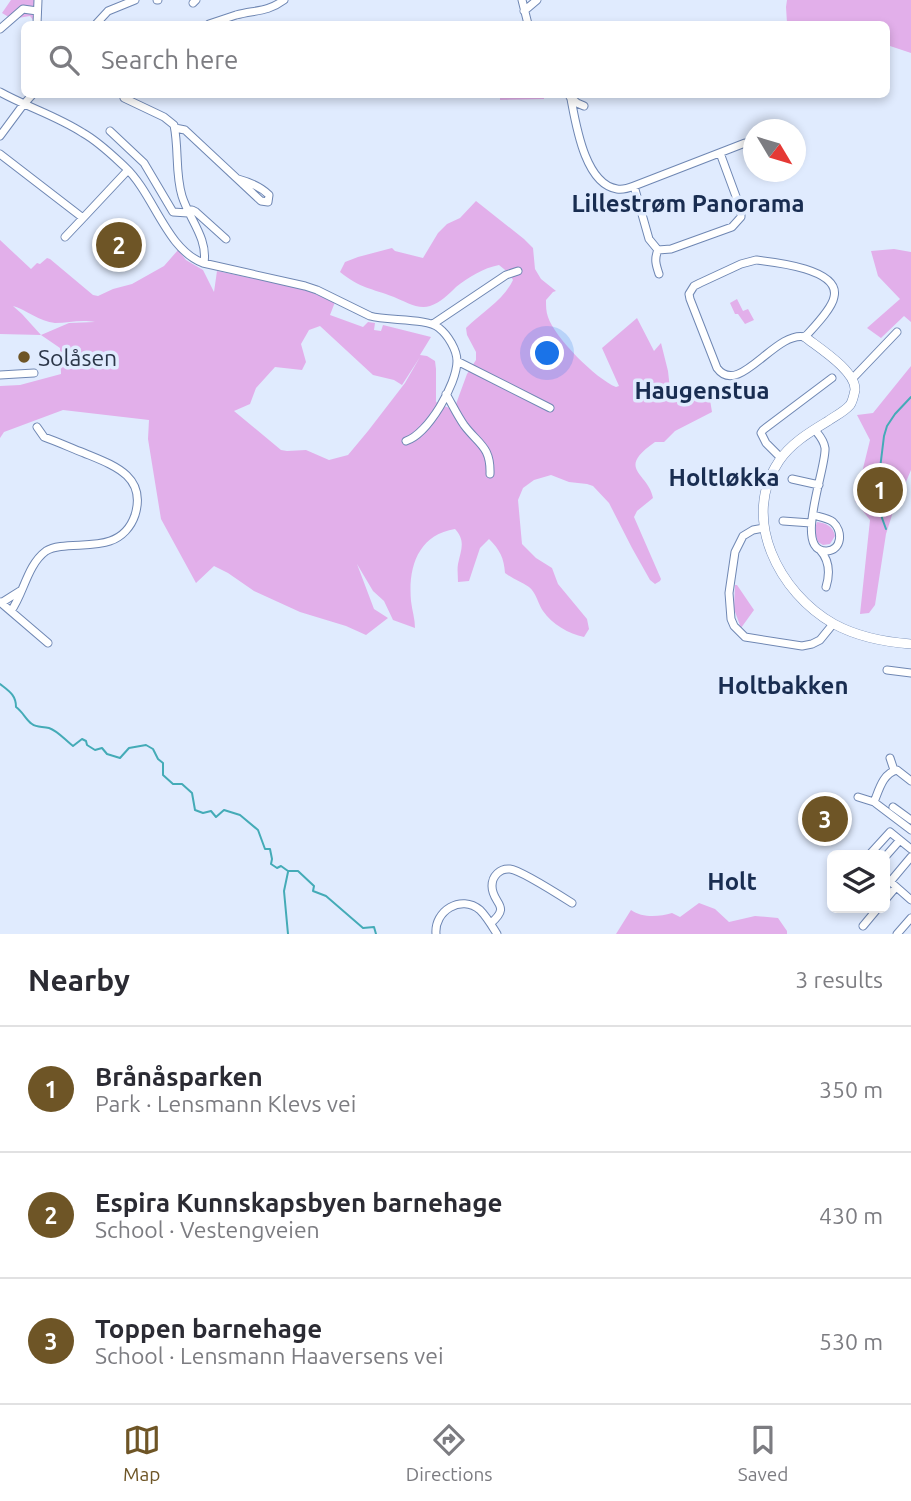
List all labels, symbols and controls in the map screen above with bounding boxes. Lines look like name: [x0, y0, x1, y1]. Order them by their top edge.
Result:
search box: [21, 21, 890, 98]
icon: search: [45, 41, 83, 79]
text: Search here: [101, 45, 238, 74]
north arrow: [743, 119, 806, 182]
district label: Lillestrøm Panorama: [571, 190, 805, 217]
pin: 2: [96, 219, 142, 271]
your location: [530, 336, 564, 370]
place label: Solåsen: [38, 345, 117, 370]
marker: Solåsen: [16, 349, 32, 365]
district label: Haugenstua: [634, 377, 770, 404]
district label: Holtløkka: [669, 464, 779, 491]
pin: 1: [857, 464, 903, 516]
district label: Holtbakken: [718, 672, 848, 699]
pin: 3: [802, 793, 848, 845]
map controls: [827, 850, 890, 913]
button: layers: [827, 850, 890, 913]
district label: Holt: [707, 868, 757, 895]
text: Nearby: [28, 963, 130, 997]
text: 3 results: [795, 967, 883, 992]
text: Brånåsparken: [95, 1062, 263, 1091]
text: 1: [45, 1077, 57, 1102]
text: 350 m: [819, 1077, 883, 1102]
text: Park · Lensmann Klevs vei: [95, 1091, 356, 1116]
text: Espira Kunnskapsbyen barnehage: [95, 1188, 503, 1217]
text: 2: [45, 1203, 57, 1228]
text: 430 m: [819, 1203, 883, 1228]
text: School · Vestengveien: [95, 1217, 320, 1242]
text: Toppen barnehage: [95, 1314, 322, 1343]
text: 3: [45, 1329, 57, 1354]
text: 530 m: [819, 1329, 883, 1354]
text: School · Lensmann Haaversens vei: [95, 1343, 444, 1368]
tab: Map: [123, 1421, 161, 1485]
tab: Directions: [406, 1421, 493, 1485]
tab: Saved: [738, 1421, 788, 1485]

